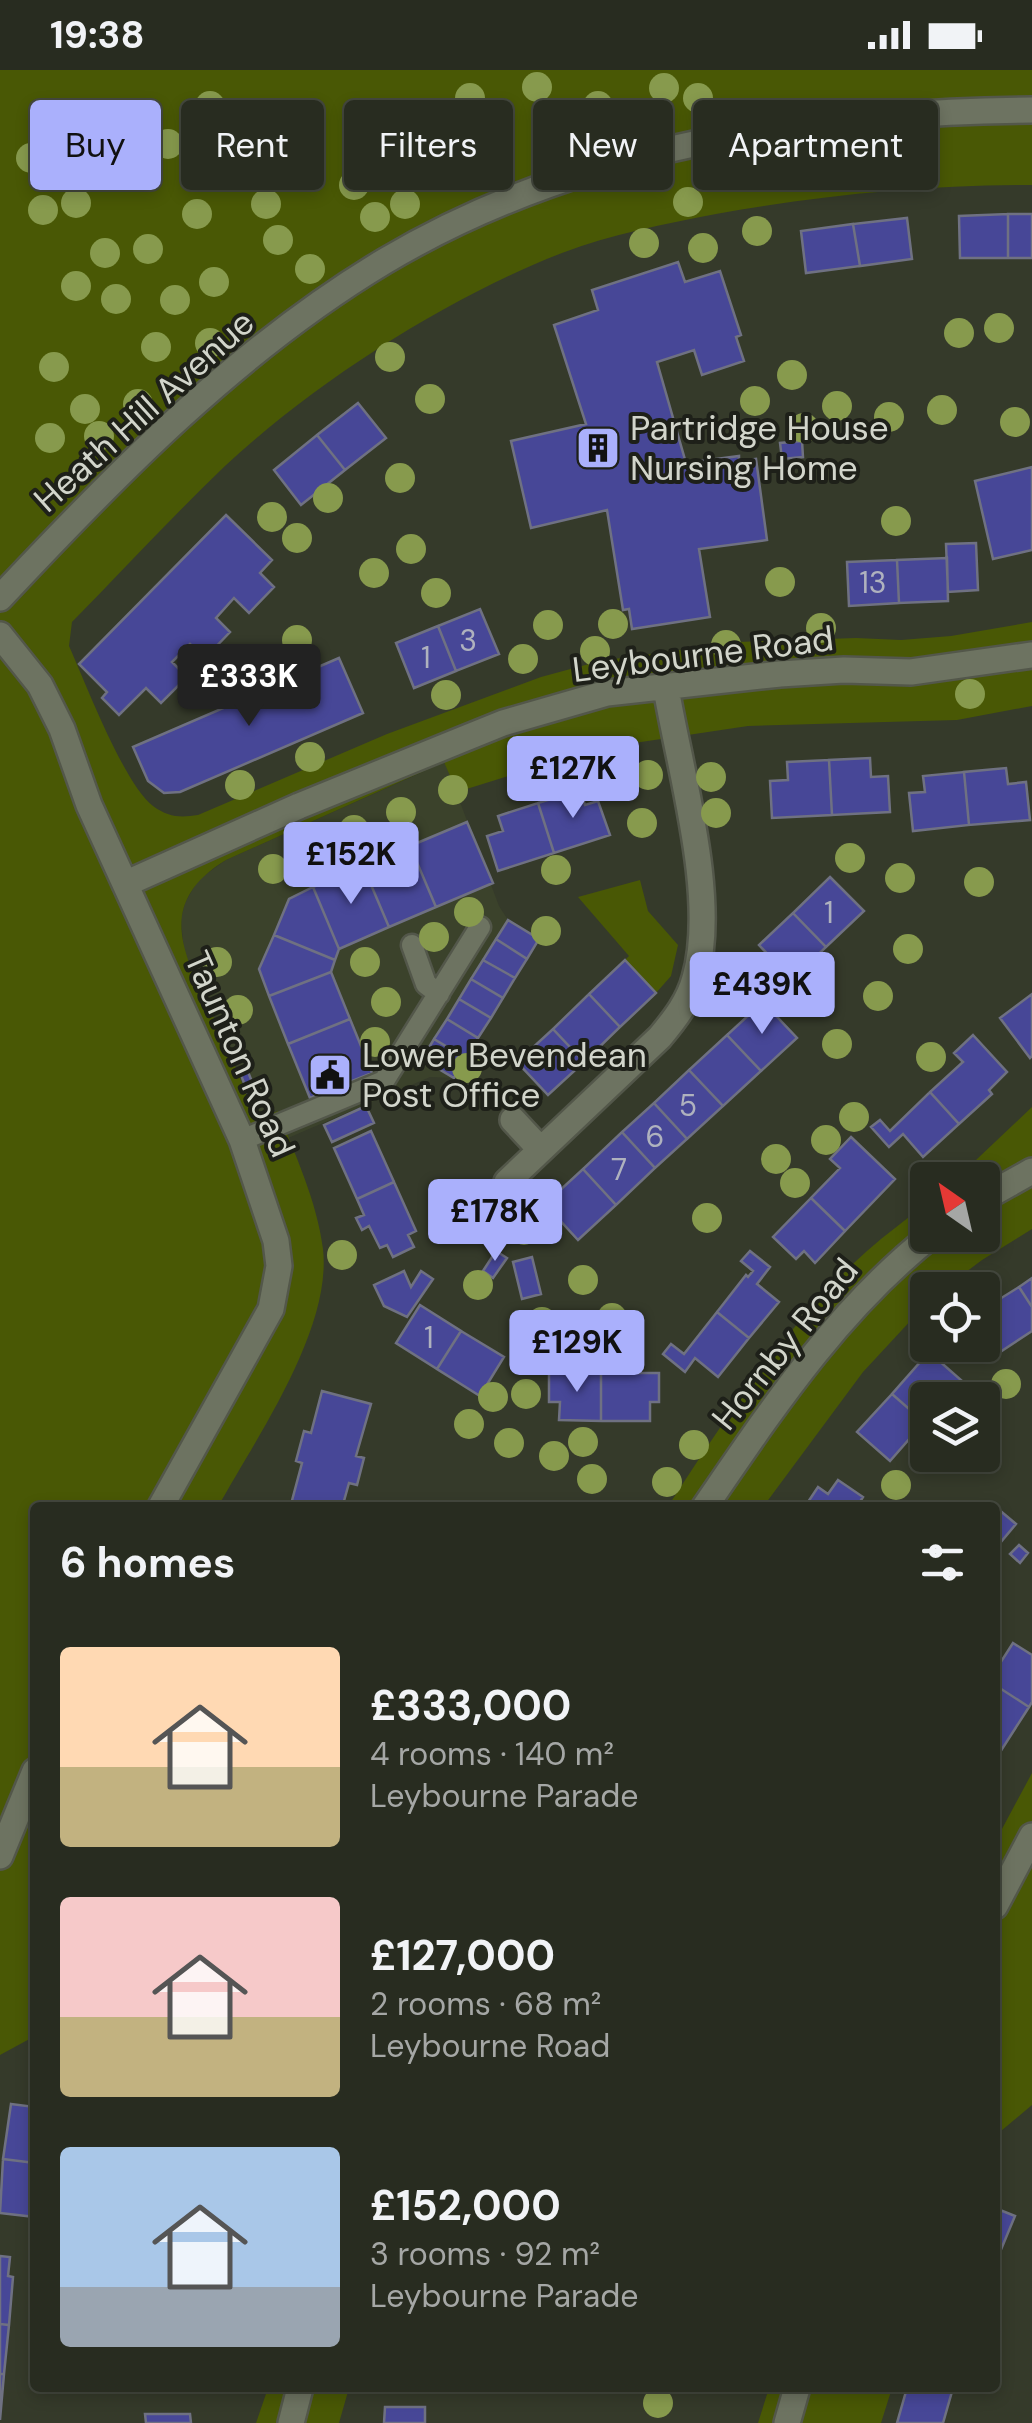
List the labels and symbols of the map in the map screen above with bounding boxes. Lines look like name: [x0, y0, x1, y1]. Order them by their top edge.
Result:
street label: Heath Hill Avenue: [24, 300, 264, 522]
place label: Partridge House Nursing Home: [630, 405, 889, 491]
building icon: Partridge House Nursing Home: [575, 425, 621, 471]
house number: 13: [859, 563, 887, 602]
street label: Leybourne Road: [570, 615, 836, 693]
house number: 3: [459, 621, 477, 660]
house number: 1: [421, 638, 431, 677]
pin: £333K: [179, 644, 319, 729]
pin: £127K: [503, 736, 643, 821]
pin: £152K: [281, 822, 421, 907]
house number: 1: [824, 893, 834, 932]
street label: Taunton Road: [174, 944, 306, 1164]
pin: £439K: [692, 952, 832, 1037]
place label: Lower Bevendean Post Office: [362, 1032, 647, 1118]
public building icon: Lower Bevendean Post Office: [307, 1052, 353, 1098]
house number: 5: [679, 1086, 697, 1125]
house number: 6: [646, 1117, 664, 1156]
house number: 7: [611, 1150, 627, 1189]
north arrow: [910, 1162, 1000, 1252]
pin: £178K: [425, 1179, 565, 1264]
street label: Hornby Road: [702, 1249, 868, 1439]
pin: £129K: [507, 1310, 647, 1395]
house number: 1: [424, 1318, 434, 1357]

